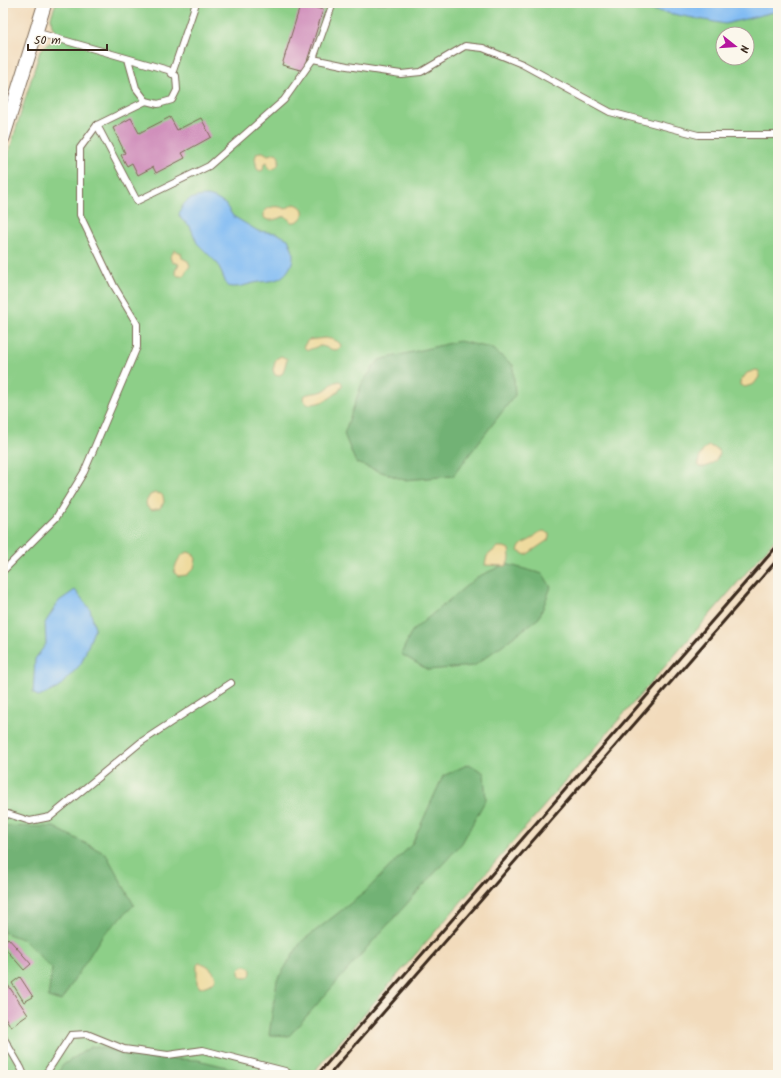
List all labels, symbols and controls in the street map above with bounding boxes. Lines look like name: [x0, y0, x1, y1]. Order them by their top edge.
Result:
scale bar: [28, 26, 107, 52]
north arrow: [715, 26, 755, 66]
text: 50 m: [34, 31, 61, 50]
text: N: [734, 43, 753, 55]

